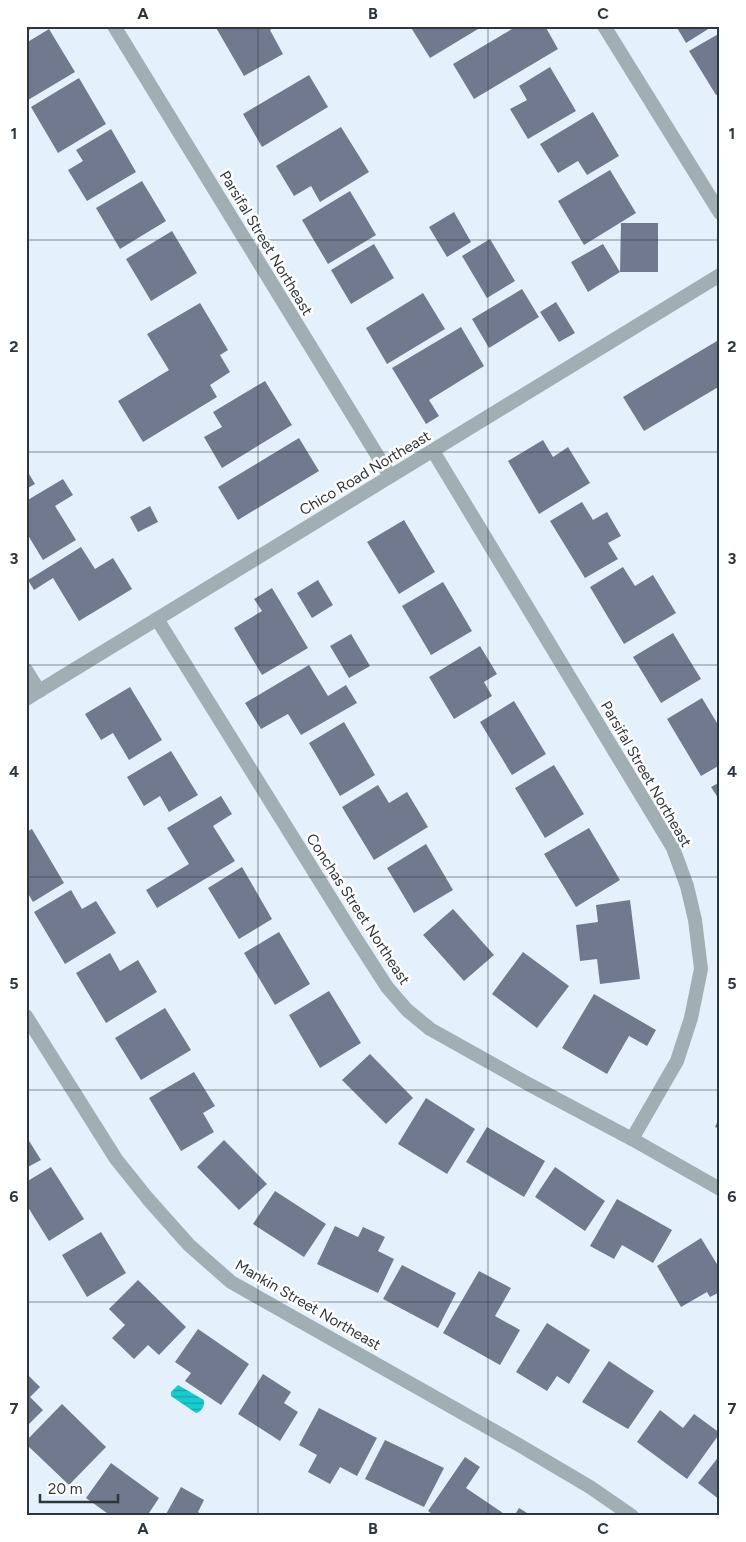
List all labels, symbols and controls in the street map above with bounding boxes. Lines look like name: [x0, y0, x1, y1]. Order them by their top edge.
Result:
text: A: [137, 4, 149, 23]
text: B: [368, 4, 378, 23]
text: C: [597, 4, 609, 23]
text: 1: [11, 124, 17, 143]
text: 1: [729, 124, 735, 143]
street label: Parsifal Street Northeast: [216, 167, 316, 319]
text: 2: [9, 337, 19, 356]
text: 2: [727, 337, 737, 356]
street label: Chico Road Northeast: [296, 427, 434, 519]
text: 3: [10, 549, 19, 568]
text: 3: [728, 549, 737, 568]
street label: Parsifal Street Northeast: [597, 698, 695, 850]
text: 4: [9, 762, 19, 781]
text: 4: [727, 762, 737, 781]
street label: Conchas Street Northeast: [302, 830, 414, 988]
text: 5: [9, 974, 19, 993]
text: 5: [727, 974, 737, 993]
text: 6: [9, 1187, 19, 1206]
text: 6: [727, 1187, 737, 1206]
street label: Mankin Street Northeast: [232, 1256, 384, 1354]
text: 7: [10, 1399, 19, 1418]
text: 7: [728, 1399, 737, 1418]
scale bar: [40, 1472, 118, 1504]
text: 20 m: [48, 1480, 82, 1498]
text: A: [137, 1519, 149, 1538]
text: B: [368, 1519, 378, 1538]
text: C: [597, 1519, 609, 1538]

